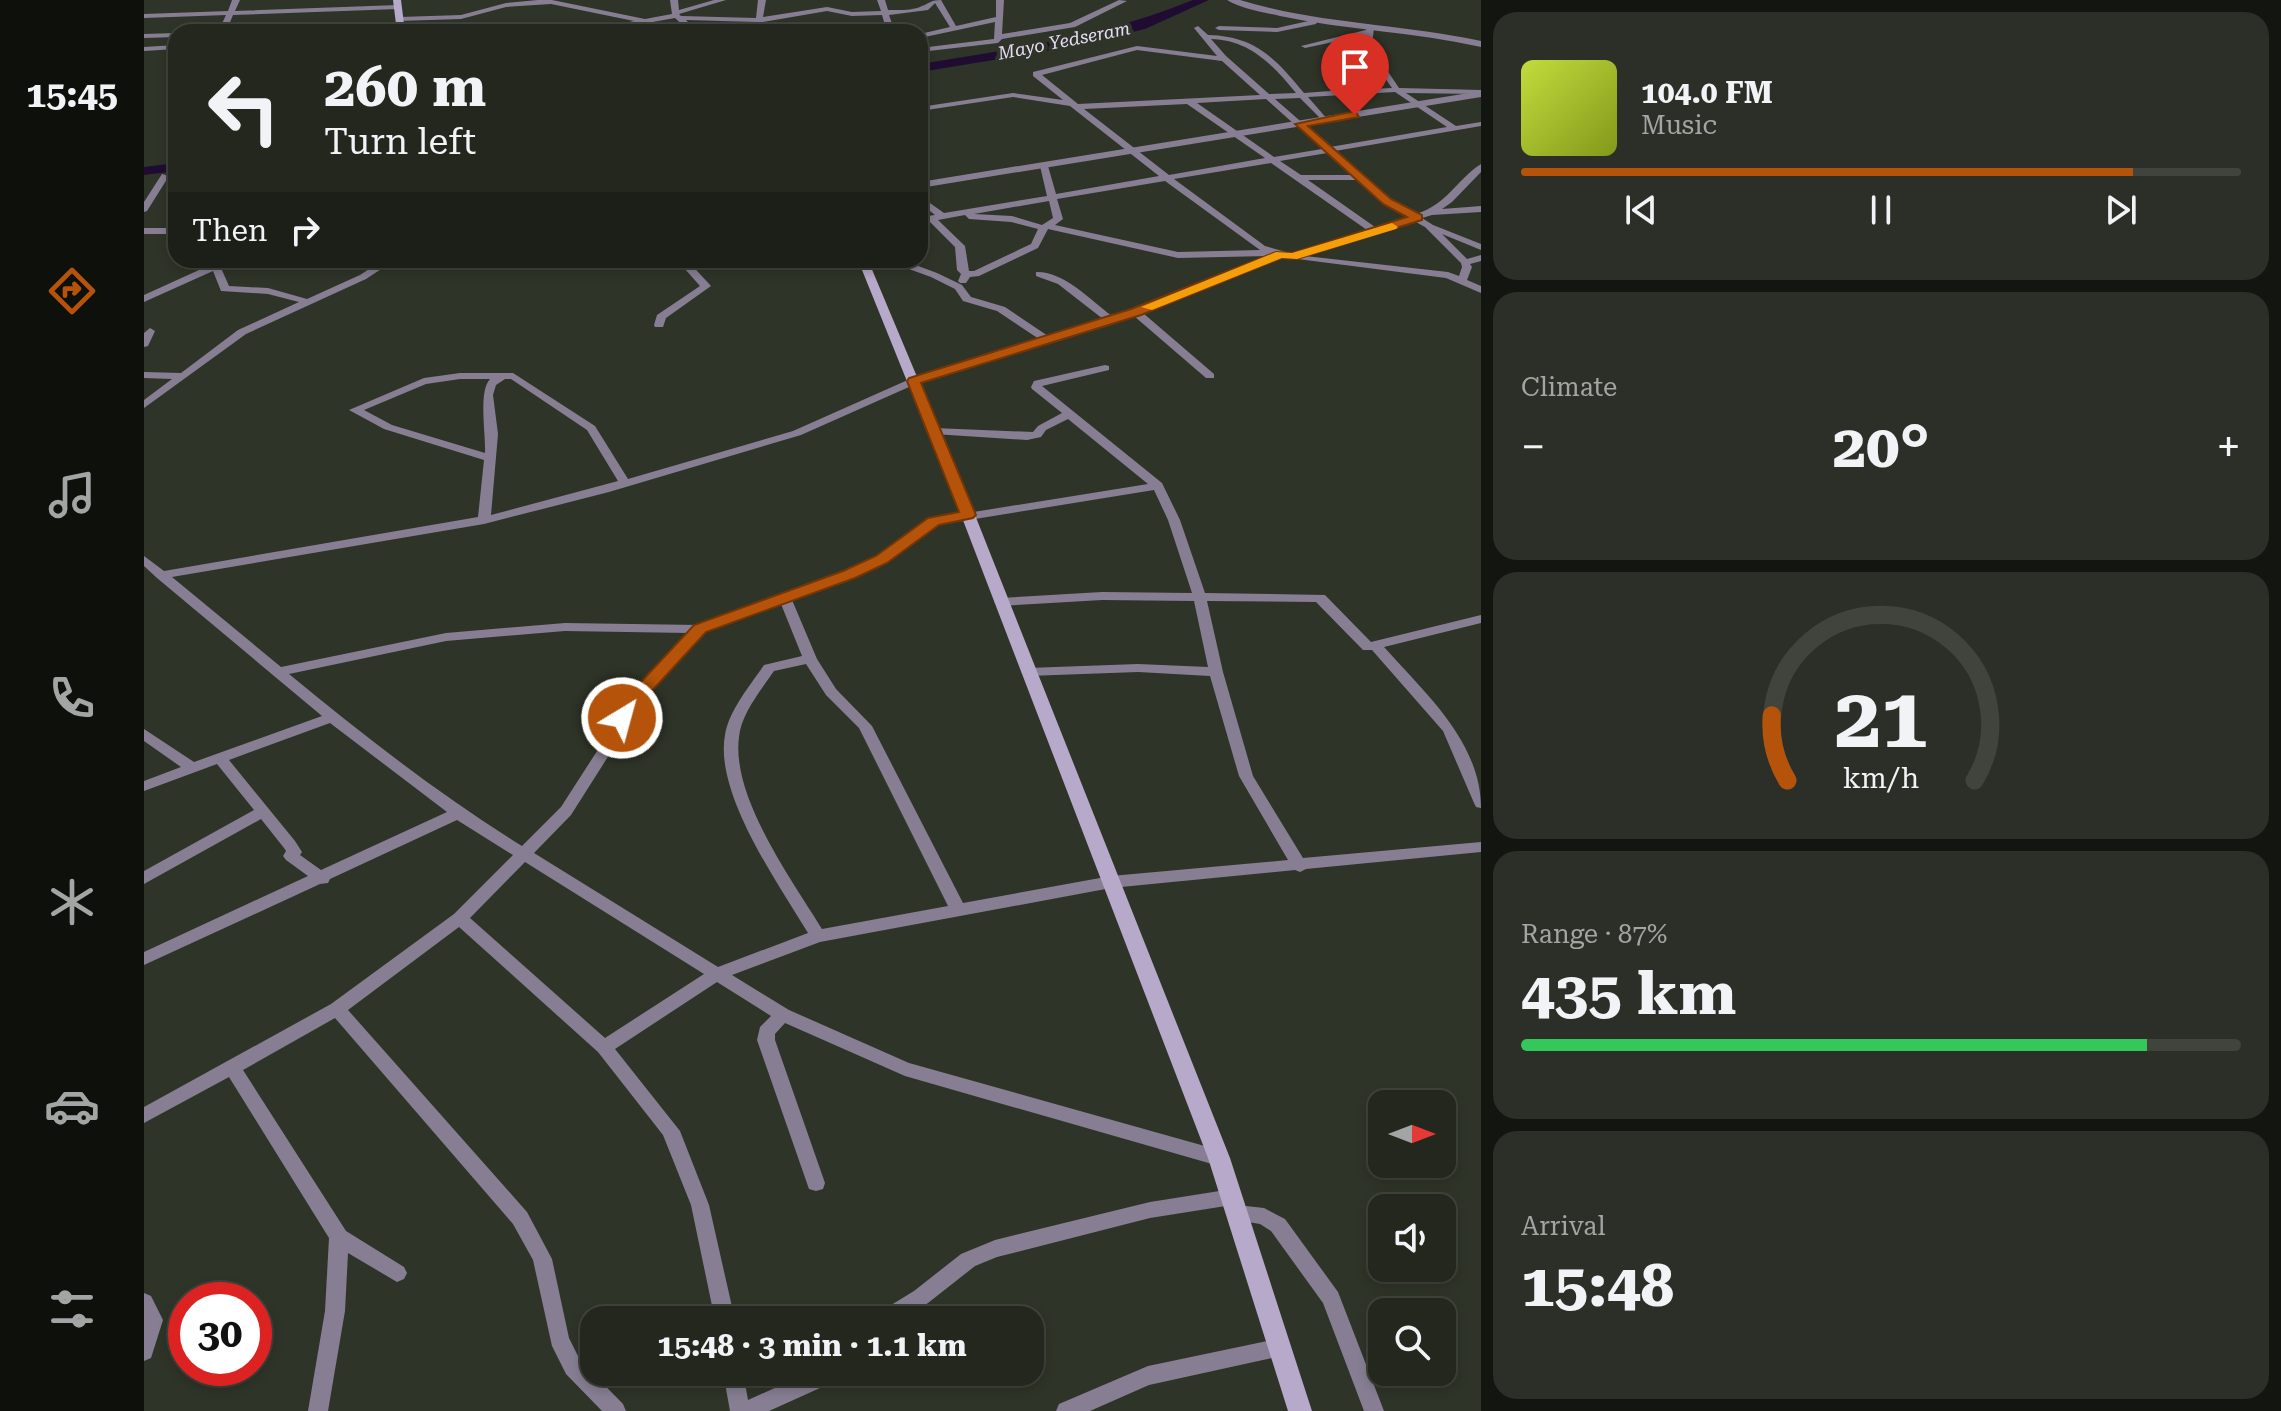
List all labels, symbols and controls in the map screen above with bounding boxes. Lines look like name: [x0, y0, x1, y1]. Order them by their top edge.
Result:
water label: Mayo Yedseram: [995, 17, 1132, 64]
pin: [1321, 33, 1389, 115]
icon: arrive: [1333, 45, 1377, 89]
text: 260 m: [324, 54, 486, 120]
icon: left: [192, 56, 296, 160]
text: 15:45: [26, 74, 118, 116]
text: 104.0 FM: [1641, 75, 1773, 110]
text: Music: [1641, 110, 1717, 140]
text: Turn left: [324, 121, 476, 163]
icon: previous: [1619, 188, 1663, 232]
icon: pause: [1859, 188, 1903, 232]
icon: next: [2099, 188, 2143, 232]
icon: right: [283, 208, 327, 252]
text: Then: [192, 213, 267, 248]
icon: directions: [44, 263, 100, 319]
text: Climate: [1521, 372, 1617, 402]
text: 20°: [1832, 411, 1930, 482]
text: −: [1521, 421, 1546, 473]
text: +: [2216, 421, 2241, 473]
icon: music: [44, 467, 100, 523]
icon: phone: [44, 670, 100, 726]
text: 21: [1834, 670, 1928, 767]
position arrow: [580, 676, 664, 760]
text: km/h: [1843, 762, 1919, 796]
icon: climate: [44, 874, 100, 930]
text: Range · 87%: [1521, 919, 1667, 949]
text: 435 km: [1521, 958, 1736, 1029]
icon: car: [44, 1078, 100, 1134]
north arrow: [1368, 1090, 1456, 1178]
map controls: [1368, 1090, 1456, 1386]
button: sound: [1368, 1194, 1456, 1282]
text: Arrival: [1521, 1211, 1606, 1241]
text: 15:48: [1521, 1250, 1674, 1321]
icon: filters: [44, 1281, 100, 1337]
speed limit sign: 30: [168, 1282, 272, 1386]
button: search: [1368, 1298, 1456, 1386]
text: 15:48 · 3 min · 1.1 km: [657, 1328, 967, 1363]

